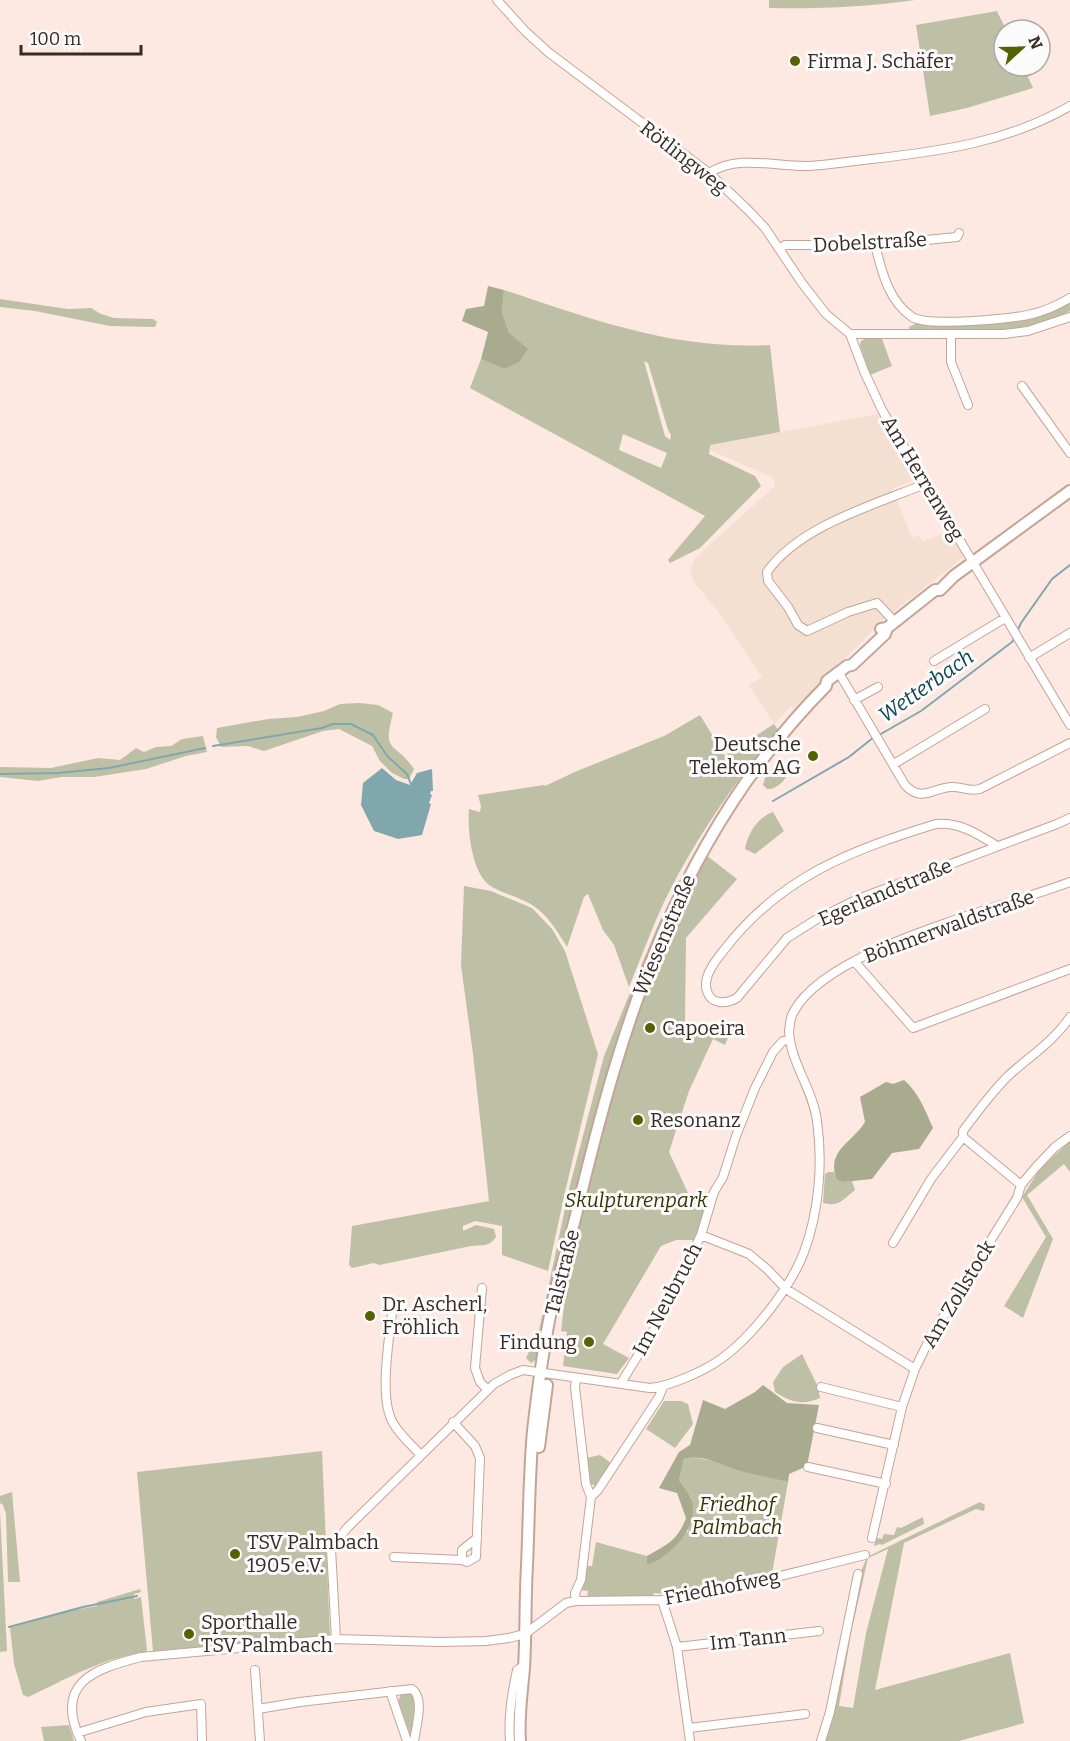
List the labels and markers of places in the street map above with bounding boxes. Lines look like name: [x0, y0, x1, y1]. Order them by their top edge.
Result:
place label: Firma J. Schäfer: [807, 49, 953, 73]
marker: Firma J. Schäfer: [788, 54, 802, 68]
place label: Deutsche Telekom AG: [689, 732, 801, 779]
marker: Deutsche Telekom AG: [806, 749, 820, 763]
place label: Capoeira: [662, 1016, 745, 1040]
marker: Capoeira: [643, 1021, 657, 1035]
place label: Resonanz: [650, 1108, 741, 1132]
marker: Resonanz: [631, 1113, 645, 1127]
place label: Dr. Ascherl, Fröhlich: [382, 1292, 487, 1339]
marker: Dr. Ascherl, Fröhlich: [363, 1309, 377, 1323]
place label: Findung: [499, 1330, 577, 1354]
marker: Findung: [582, 1335, 596, 1349]
place label: TSV Palmbach 1905 e.V.: [247, 1530, 380, 1577]
marker: TSV Palmbach 1905 e.V.: [228, 1547, 242, 1561]
place label: Sporthalle TSV Palmbach: [201, 1610, 334, 1657]
marker: Sporthalle TSV Palmbach: [182, 1627, 196, 1641]

